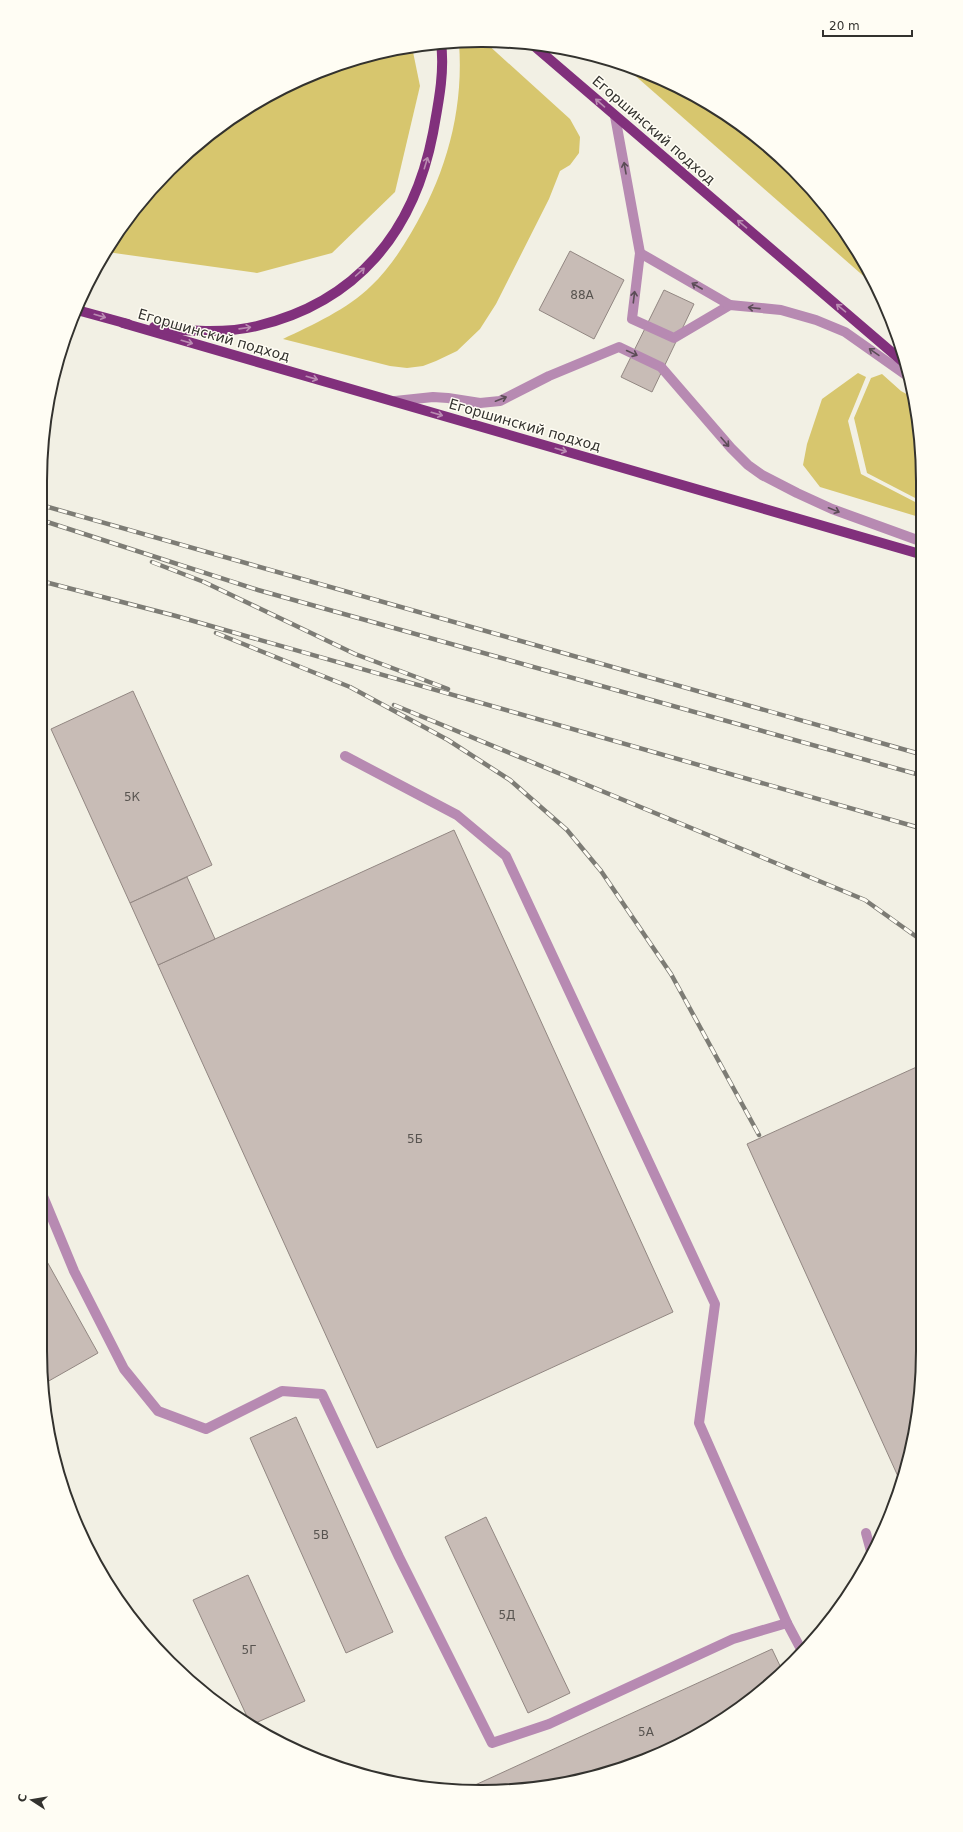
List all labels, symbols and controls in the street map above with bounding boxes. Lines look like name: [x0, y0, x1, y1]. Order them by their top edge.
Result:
scale bar: [823, 12, 912, 38]
text: 20 m: [829, 19, 860, 33]
street label: Егоршинский подход: [589, 72, 719, 188]
one-way arrow: [596, 99, 606, 108]
one-way arrow: [423, 156, 430, 169]
one-way arrow: [620, 162, 628, 175]
one-way arrow: [736, 219, 747, 228]
one-way arrow: [355, 268, 366, 277]
one-way arrow: [691, 281, 703, 289]
house number: 88А: [570, 288, 595, 302]
one-way arrow: [631, 291, 638, 304]
one-way arrow: [748, 304, 761, 311]
one-way arrow: [835, 304, 846, 313]
street label: Егоршинский подход: [136, 306, 292, 364]
one-way arrow: [93, 313, 106, 320]
one-way arrow: [238, 324, 251, 332]
one-way arrow: [180, 339, 193, 346]
one-way arrow: [869, 348, 880, 356]
one-way arrow: [626, 350, 638, 357]
one-way arrow: [305, 375, 318, 382]
one-way arrow: [495, 395, 507, 403]
street label: Егоршинский подход: [447, 396, 603, 454]
one-way arrow: [430, 411, 443, 418]
one-way arrow: [720, 436, 729, 446]
one-way arrow: [555, 447, 568, 454]
one-way arrow: [828, 506, 840, 514]
house number: 5К: [124, 790, 141, 804]
house number: 5Б: [407, 1132, 423, 1146]
house number: 5В: [313, 1528, 329, 1542]
house number: 5Д: [498, 1608, 516, 1622]
house number: 5Г: [242, 1643, 256, 1657]
house number: 5А: [638, 1725, 655, 1739]
north arrow: [12, 1780, 52, 1820]
text: С: [16, 1793, 30, 1803]

